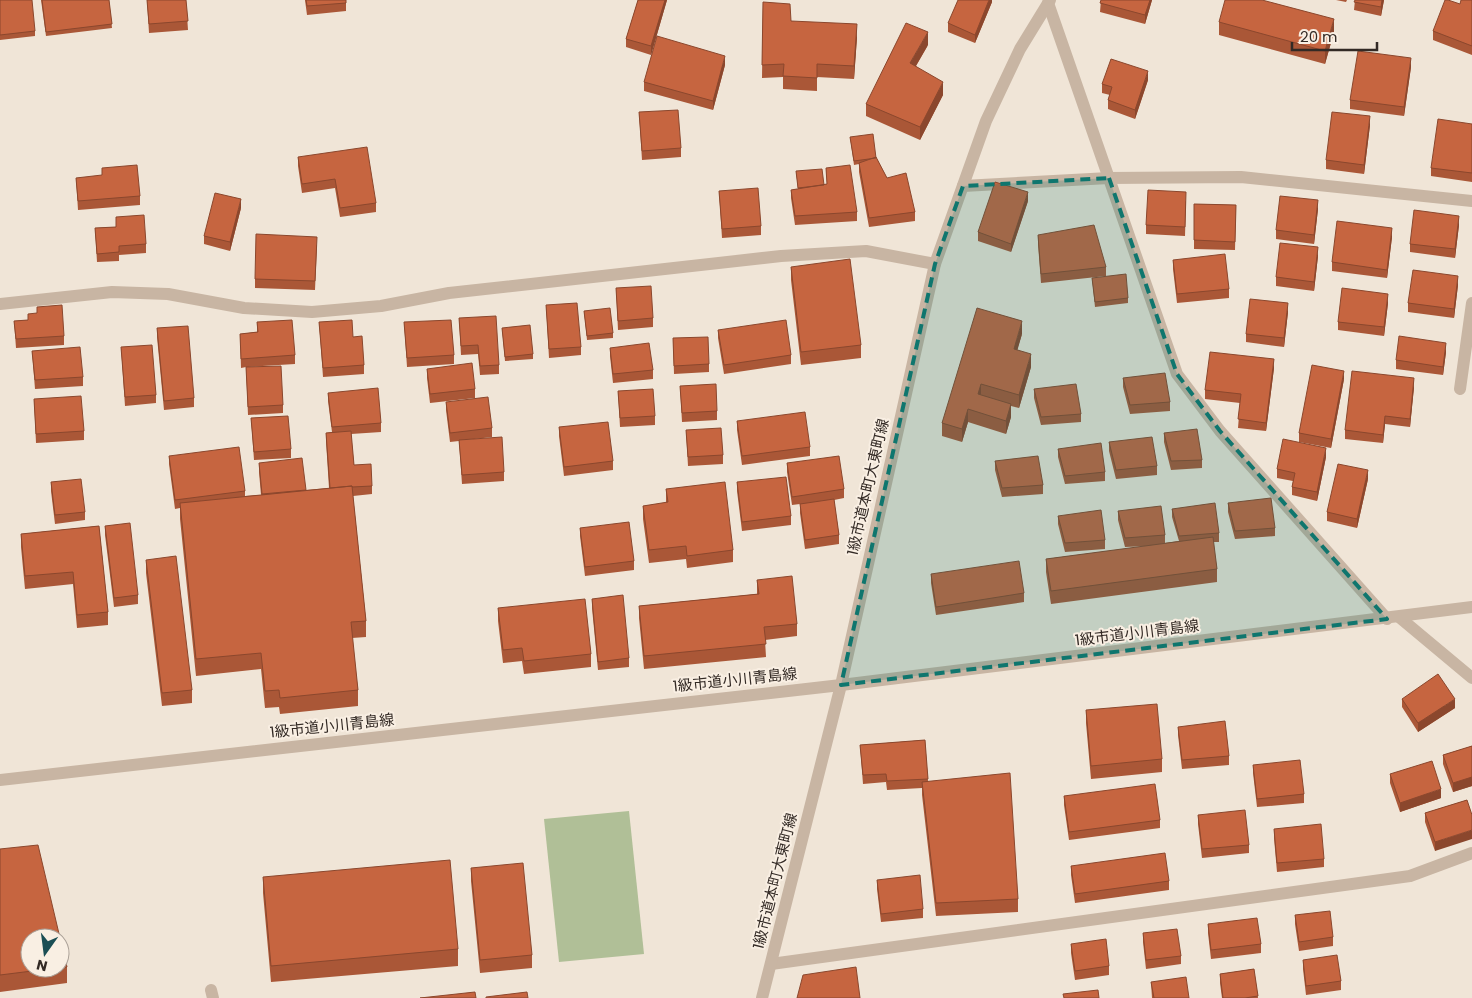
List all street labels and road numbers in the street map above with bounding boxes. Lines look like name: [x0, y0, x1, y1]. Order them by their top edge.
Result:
street label: 1級市道本町大東町線: [842, 416, 893, 557]
street label: 1級市道小川青島線: [1074, 614, 1200, 651]
street label: 1級市道小川青島線: [672, 663, 798, 696]
street label: 1級市道小川青島線: [269, 709, 395, 742]
street label: 1級市道本町大東町線: [747, 811, 802, 951]

